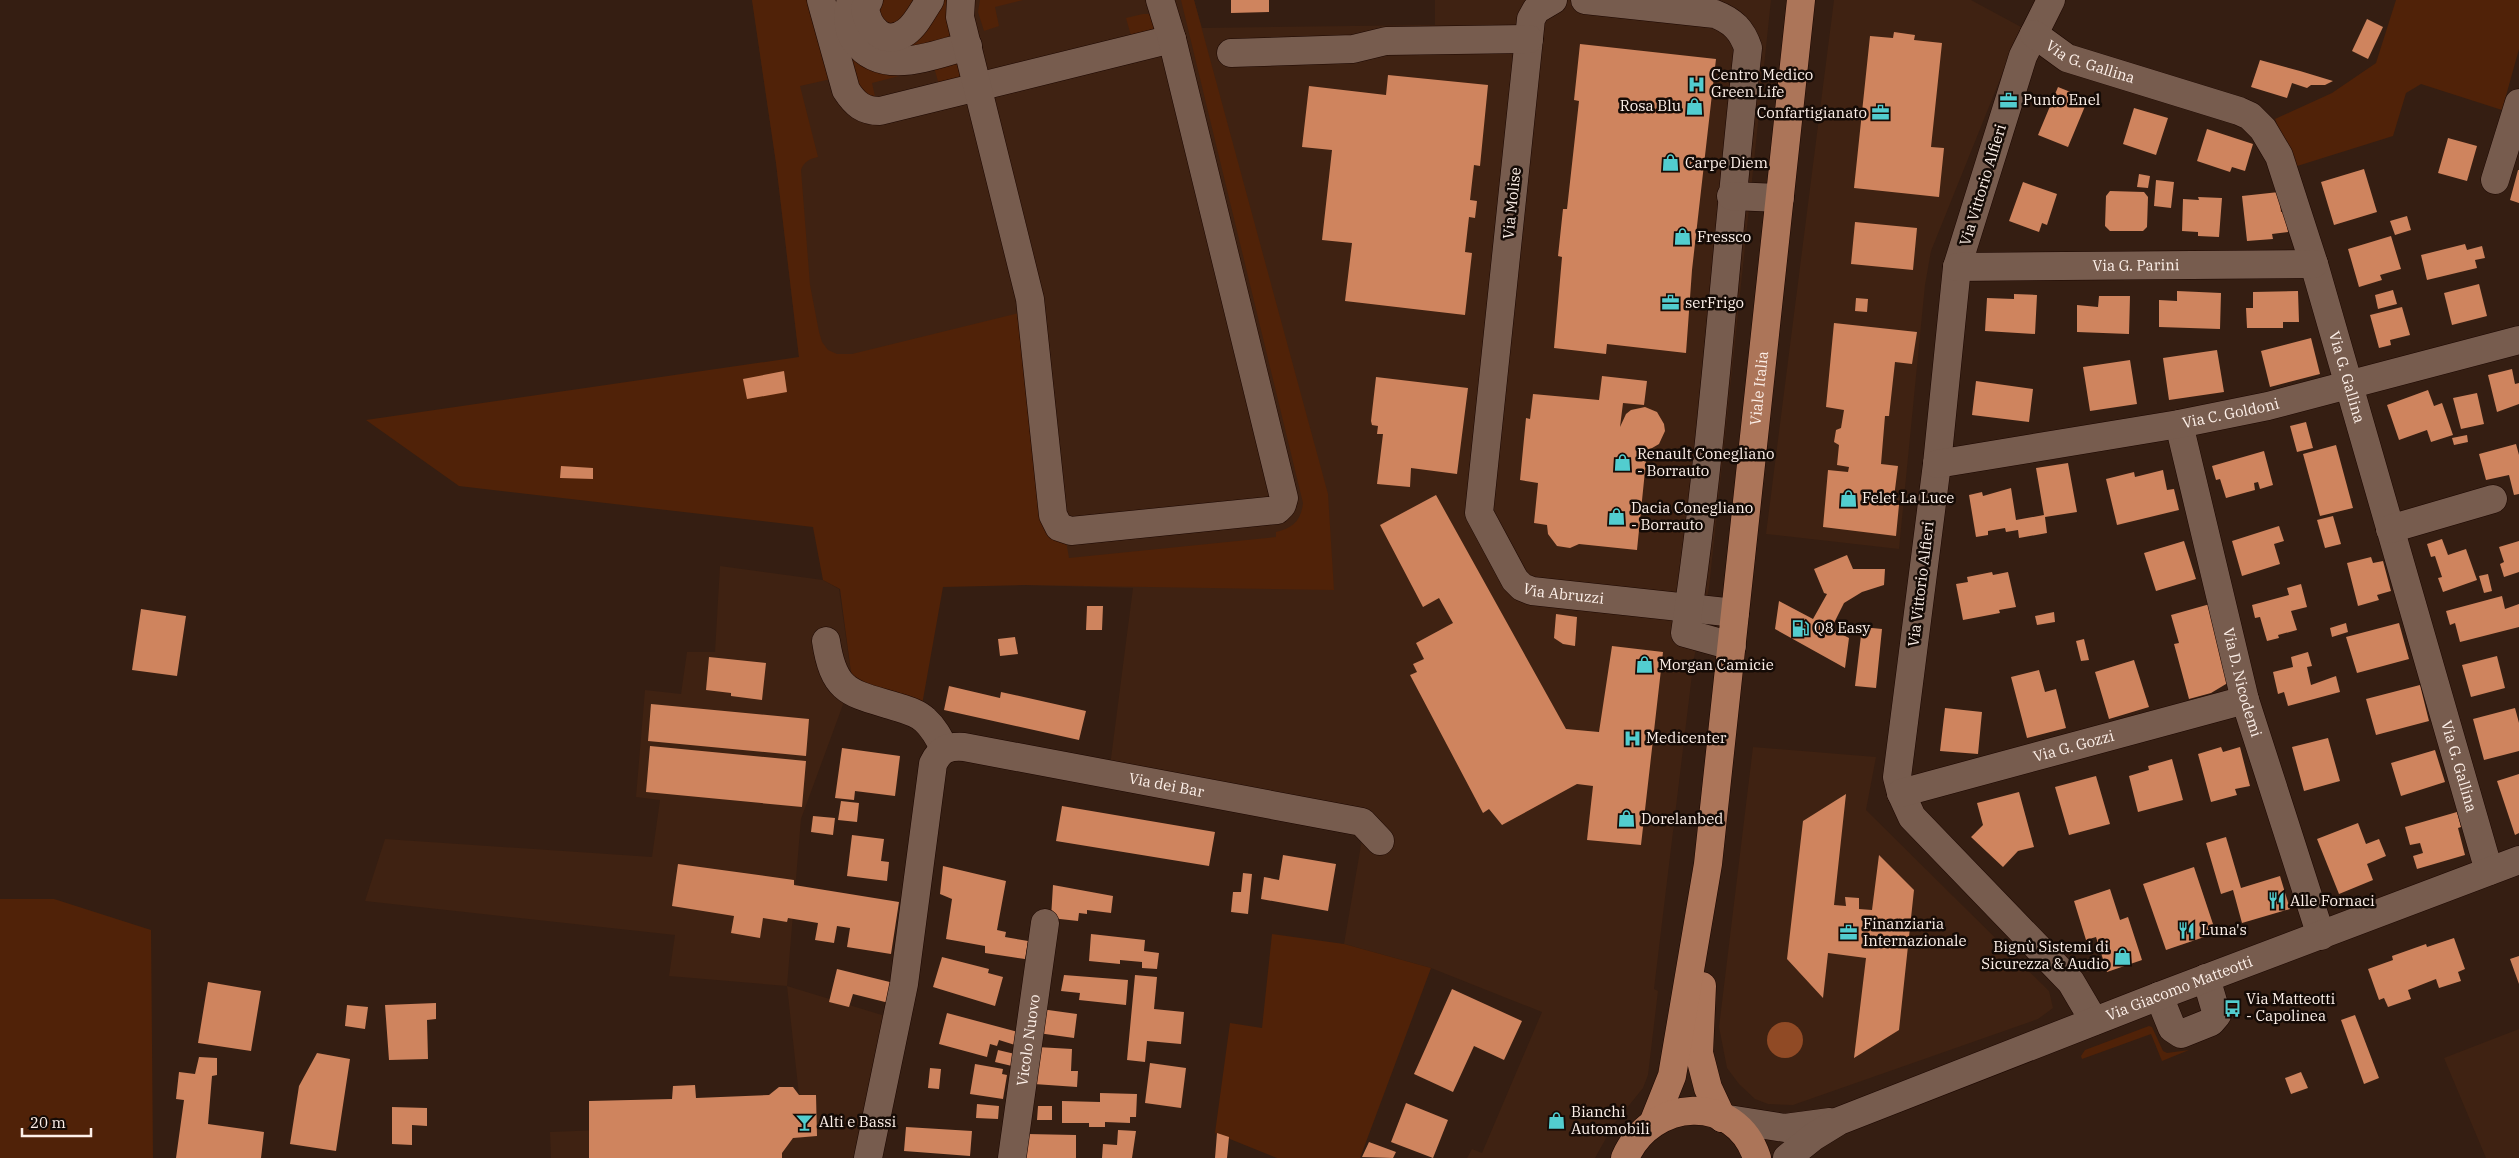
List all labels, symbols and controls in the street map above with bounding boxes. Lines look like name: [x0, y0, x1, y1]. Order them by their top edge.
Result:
street label: Via G. Gallina: [2042, 36, 2137, 87]
place label: Centro Medico Green Life: [1711, 65, 1813, 101]
hospital icon: Centro Medico Green Life: [1687, 74, 1707, 94]
office icon: Punto Enel: [1999, 90, 2019, 110]
place label: Punto Enel: [2023, 90, 2100, 109]
place label: Rosa Blu: [1620, 96, 1681, 115]
shop icon: Rosa Blu: [1685, 96, 1705, 116]
place label: Confartigianato: [1757, 103, 1867, 122]
office icon: Confartigianato: [1871, 103, 1891, 123]
street label: Via Vittorio Alfieri: [1955, 121, 2010, 248]
shop icon: Carpe Diem: [1661, 153, 1681, 173]
place label: Carpe Diem: [1685, 153, 1768, 172]
street label: Via Molise: [1498, 166, 1525, 240]
shop icon: Fressco: [1673, 227, 1693, 247]
place label: Fressco: [1697, 227, 1751, 246]
street label: Via G. Parini: [2092, 255, 2180, 275]
office icon: serFrigo: [1661, 293, 1681, 313]
place label: serFrigo: [1685, 293, 1744, 312]
street label: Via G. Gallina: [2325, 329, 2369, 425]
street label: Viale Italia: [1745, 350, 1772, 426]
street label: Via C. Goldoni: [2180, 393, 2281, 432]
place label: Renault Conegliano - Borrauto: [1637, 444, 1774, 480]
shop icon: Renault Conegliano - Borrauto: [1613, 453, 1633, 473]
shop icon: Felet La Luce: [1838, 488, 1858, 508]
place label: Felet La Luce: [1862, 488, 1954, 507]
place label: Dacia Conegliano - Borrauto: [1631, 498, 1753, 534]
shop icon: Dacia Conegliano - Borrauto: [1607, 507, 1627, 527]
street label: Via Vittorio Alfieri: [1903, 520, 1938, 648]
street label: Via Abruzzi: [1520, 578, 1605, 608]
fuel station icon: Q8 Easy: [1790, 618, 1810, 638]
place label: Q8 Easy: [1814, 618, 1870, 637]
street label: Via D. Nicodemi: [2219, 626, 2266, 740]
shop icon: Morgan Camicie: [1635, 655, 1655, 675]
place label: Morgan Camicie: [1659, 655, 1774, 674]
street label: Via G. Gallina: [2437, 718, 2482, 814]
street label: Via G. Gozzi: [2031, 726, 2116, 766]
hospital icon: Medicenter: [1622, 728, 1642, 748]
place label: Medicenter: [1646, 728, 1727, 747]
street label: Via dei Bar: [1127, 768, 1206, 801]
shop icon: Dorelanbed: [1617, 809, 1637, 829]
place label: Dorelanbed: [1641, 809, 1723, 828]
restaurant icon: Alle Fornaci: [2266, 891, 2286, 911]
place label: Alle Fornaci: [2290, 891, 2375, 910]
place label: Finanziaria Internazionale: [1863, 914, 1967, 950]
restaurant icon: Luna's: [2177, 920, 2197, 940]
place label: Luna's: [2201, 920, 2247, 939]
office icon: Finanziaria Internazionale: [1839, 923, 1859, 943]
place label: Bignù Sistemi di Sicurezza & Audio: [1981, 937, 2109, 973]
shop icon: Bignù Sistemi di Sicurezza & Audio: [2113, 946, 2133, 966]
street label: Via Giacomo Matteotti: [2103, 951, 2255, 1025]
place label: Via Matteotti - Capolinea: [2246, 989, 2336, 1025]
street label: Vicolo Nuovo: [1012, 993, 1044, 1087]
bus stop icon: Via Matteotti - Capolinea: [2222, 998, 2242, 1018]
place label: Bianchi Automobili: [1571, 1102, 1650, 1138]
scale bar: [22, 1106, 91, 1138]
shop icon: Bianchi Automobili: [1547, 1111, 1567, 1131]
bar icon: Alti e Bassi: [795, 1112, 815, 1132]
place label: Alti e Bassi: [819, 1112, 896, 1131]
text: 20 m: [30, 1113, 66, 1132]

